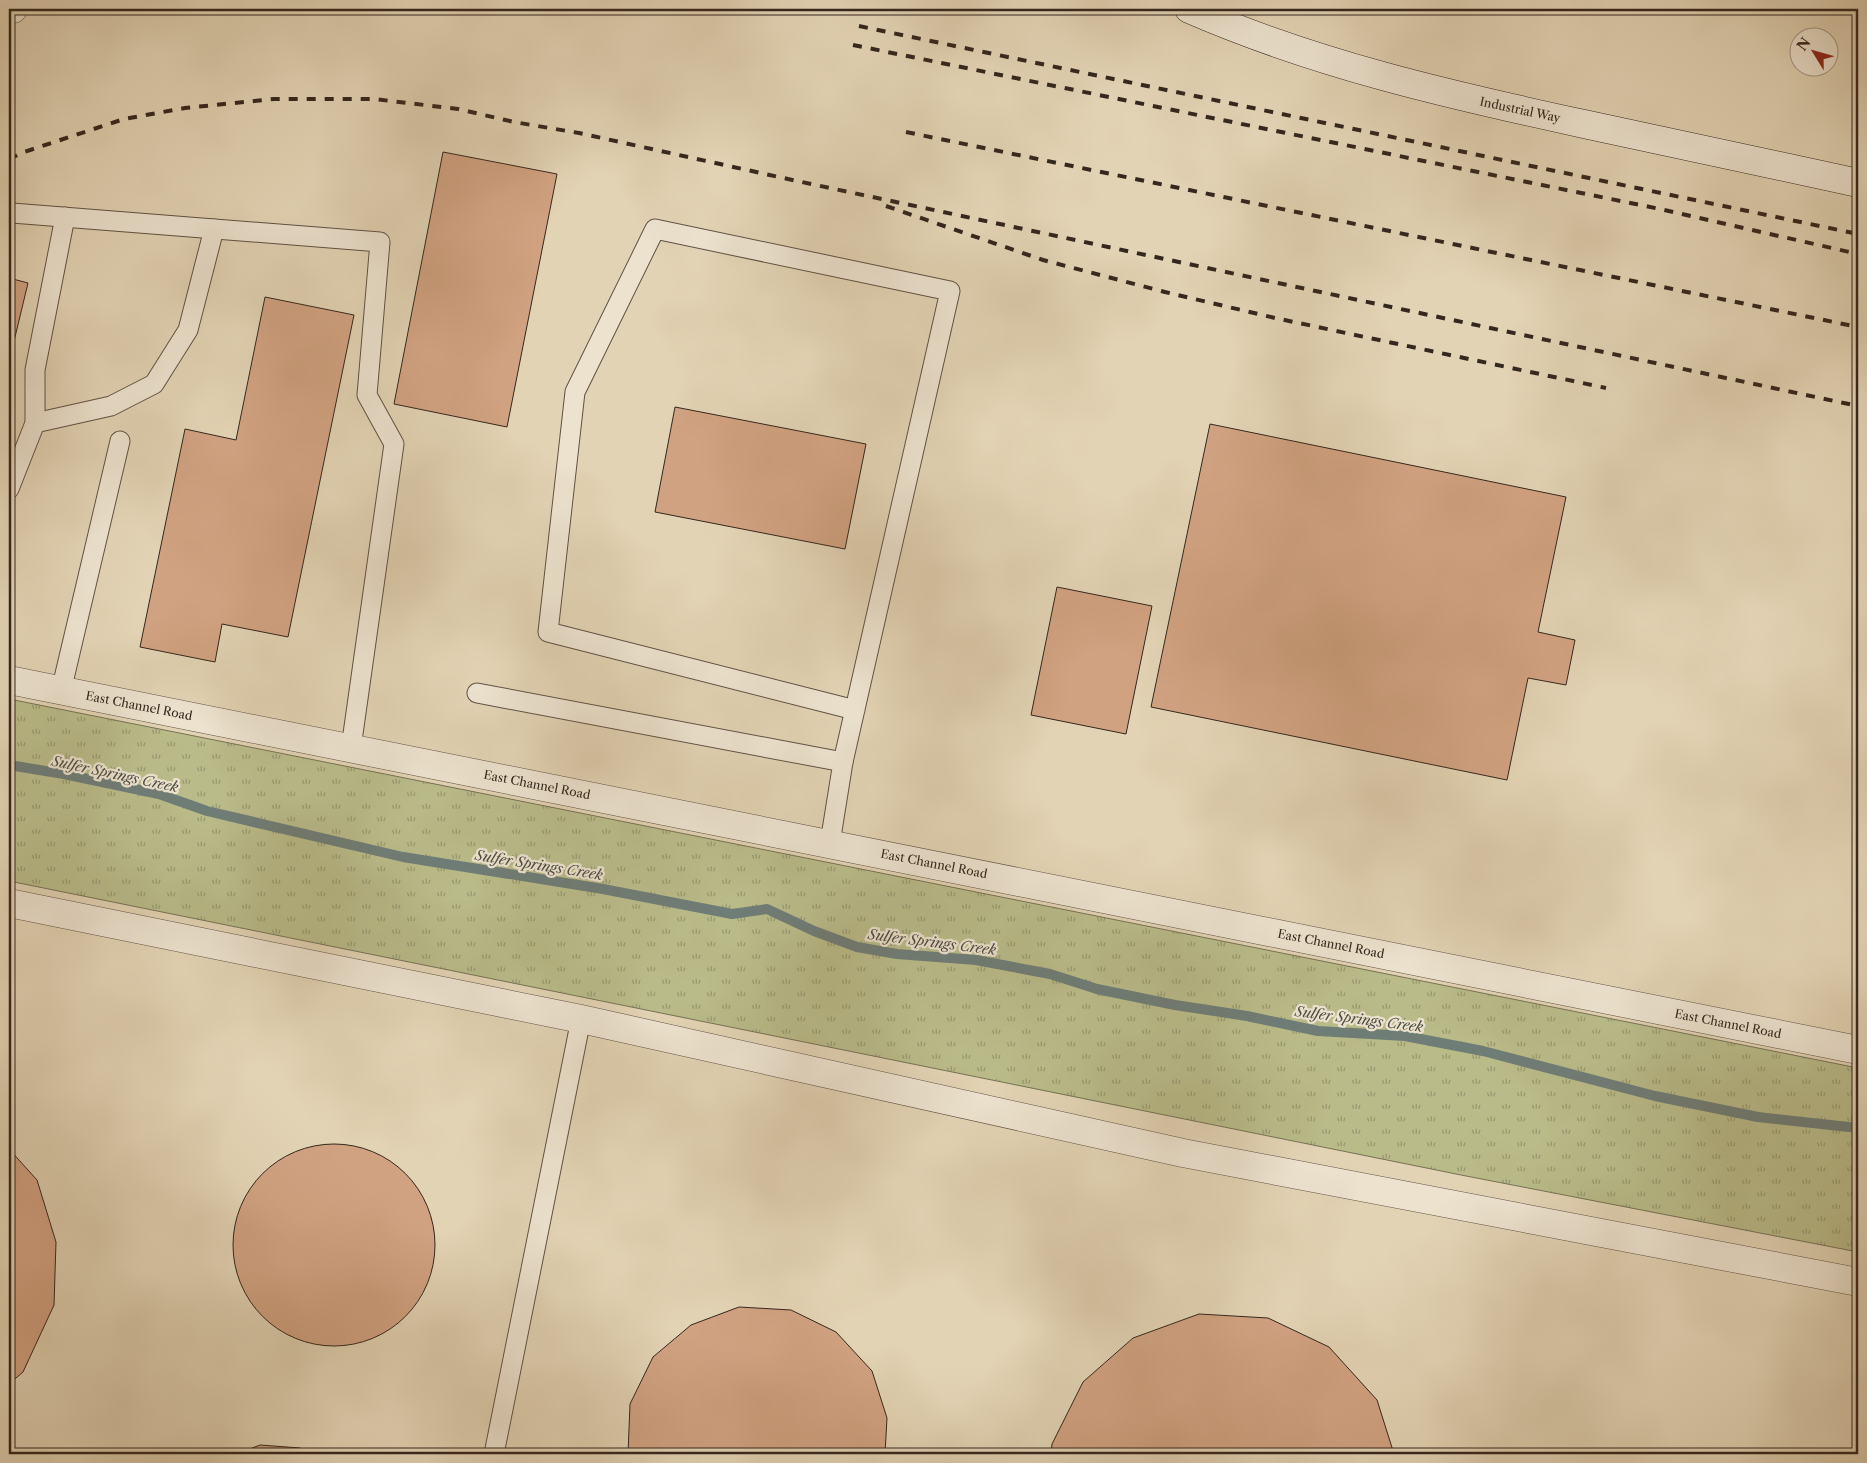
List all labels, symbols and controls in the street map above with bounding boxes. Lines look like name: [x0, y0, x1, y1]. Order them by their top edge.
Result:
north arrow: [1790, 28, 1840, 78]
text: N: [1793, 34, 1814, 54]
street label: Industrial Way: [1478, 94, 1562, 125]
street label: East Channel Road: [84, 688, 194, 723]
water label: Sulfer Springs Creek: [49, 752, 181, 796]
street label: East Channel Road: [482, 767, 592, 802]
water label: Sulfer Springs Creek: [473, 846, 605, 884]
street label: East Channel Road: [879, 846, 989, 881]
water label: Sulfer Springs Creek: [866, 925, 998, 959]
street label: East Channel Road: [1276, 926, 1386, 961]
water label: Sulfer Springs Creek: [1293, 1002, 1425, 1036]
street label: East Channel Road: [1673, 1006, 1783, 1041]

